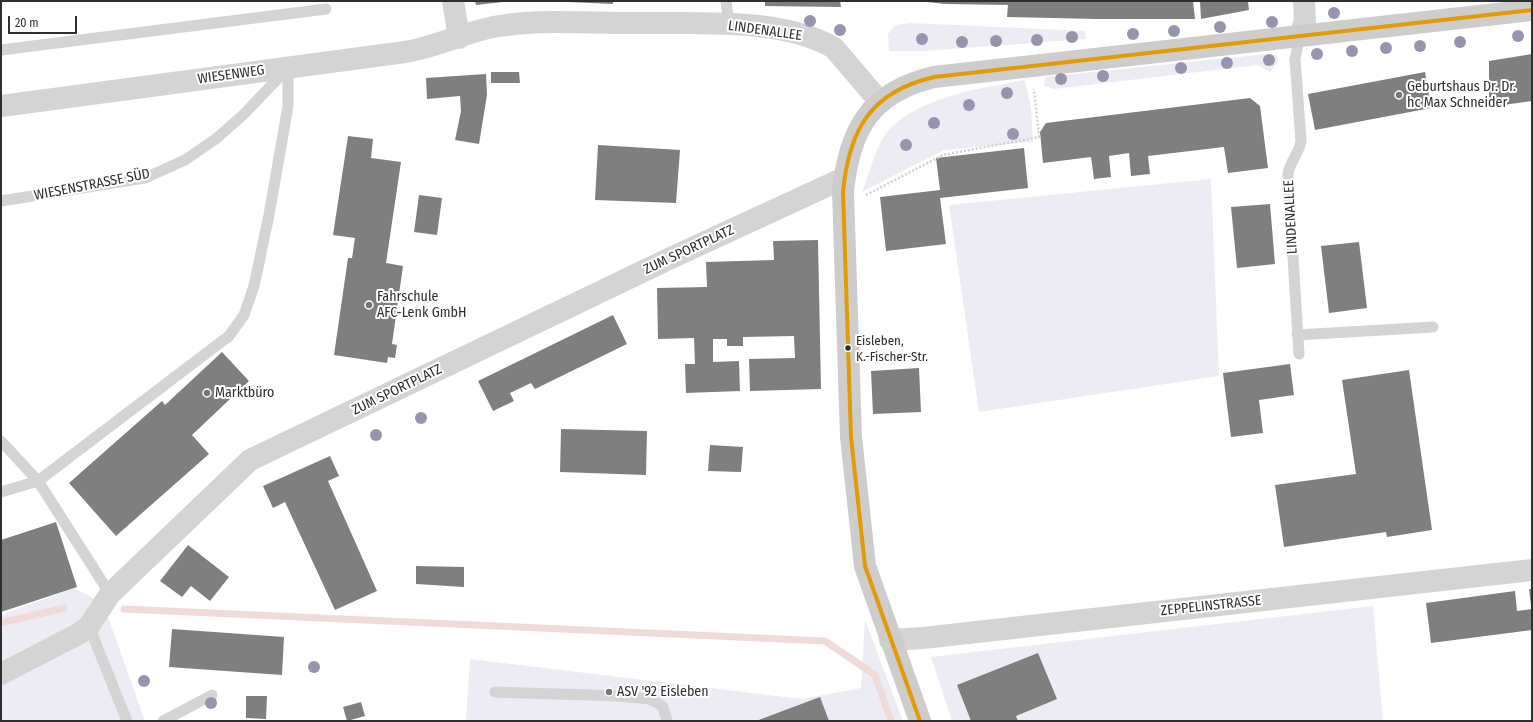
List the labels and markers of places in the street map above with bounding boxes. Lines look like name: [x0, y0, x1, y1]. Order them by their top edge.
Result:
place label: Geburtshaus Dr. Dr. hc Max Schneider: [1407, 79, 1516, 112]
marker: Geburtshaus Dr. Dr. hc Max Schneider: [1394, 90, 1404, 100]
place label: Fahrschule AFC-Lenk GmbH: [377, 289, 466, 322]
marker: Fahrschule AFC-Lenk GmbH: [364, 300, 374, 310]
place label: Eisleben, K.-Fischer-Str.: [856, 333, 928, 364]
marker: Eisleben, K.-Fischer-Str.: [843, 343, 853, 353]
place label: Marktbüro: [215, 385, 274, 401]
marker: Marktbüro: [202, 388, 212, 398]
place label: ASV '92 Eisleben: [617, 684, 709, 700]
marker: ASV '92 Eisleben: [604, 687, 614, 697]

